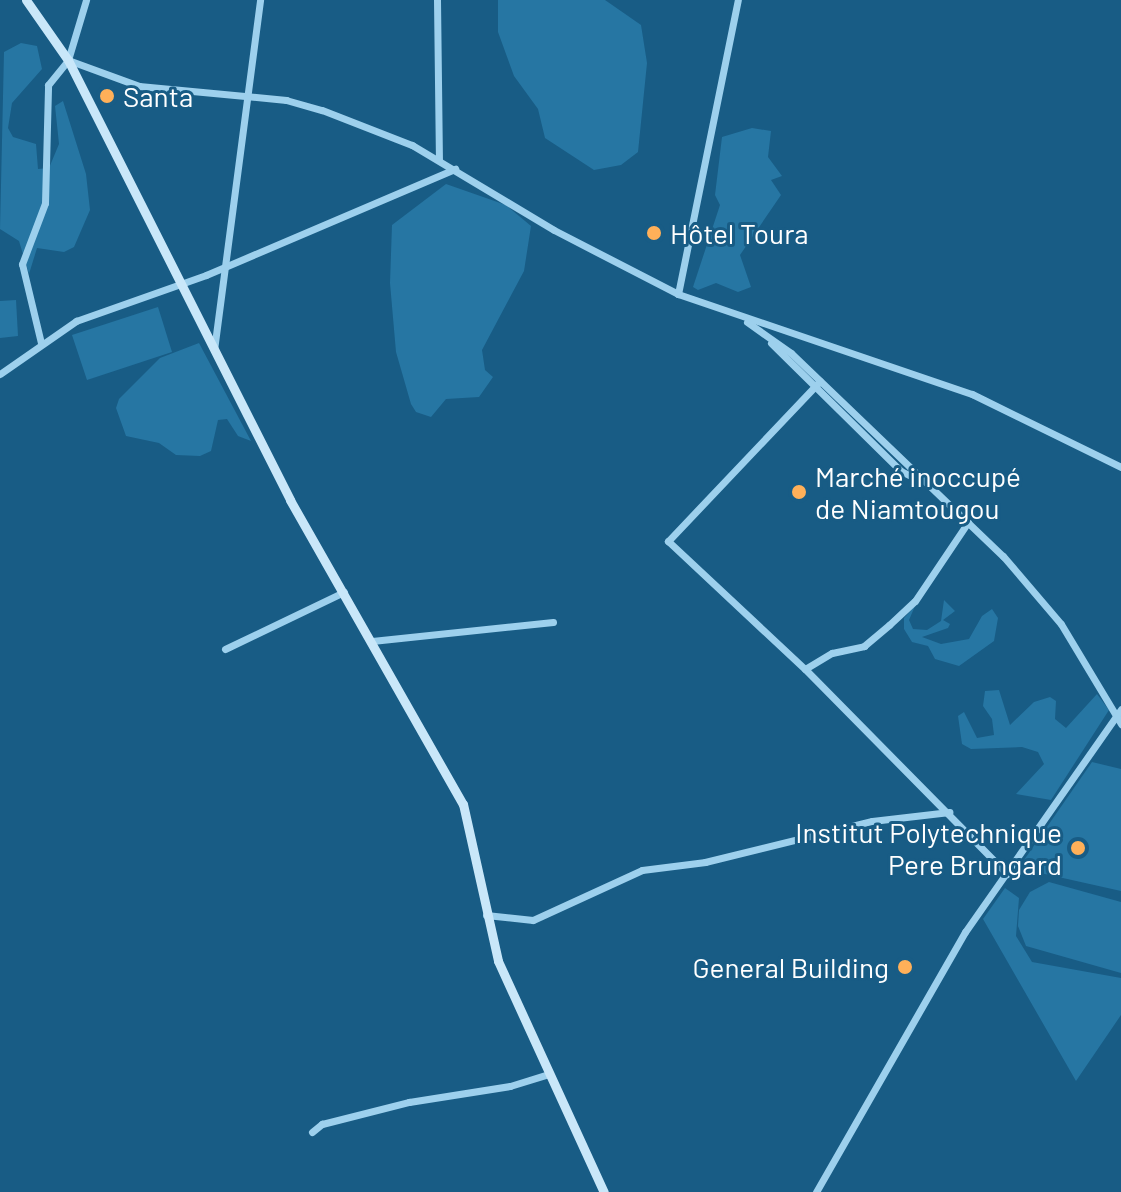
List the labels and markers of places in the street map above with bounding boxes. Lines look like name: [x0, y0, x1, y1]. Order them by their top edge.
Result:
place label: Santa: [123, 79, 193, 113]
marker: Santa: [98, 87, 116, 105]
place label: Hôtel Toura: [670, 216, 809, 250]
marker: Hôtel Toura: [645, 224, 663, 242]
place label: Marché inoccupé de Niamtougou: [815, 459, 1021, 525]
marker: Marché inoccupé de Niamtougou: [790, 483, 808, 501]
place label: Institut Polytechnique Pere Brungard: [795, 815, 1062, 881]
marker: Institut Polytechnique Pere Brungard: [1069, 839, 1087, 857]
place label: General Building: [692, 950, 889, 984]
marker: General Building: [896, 958, 914, 976]

